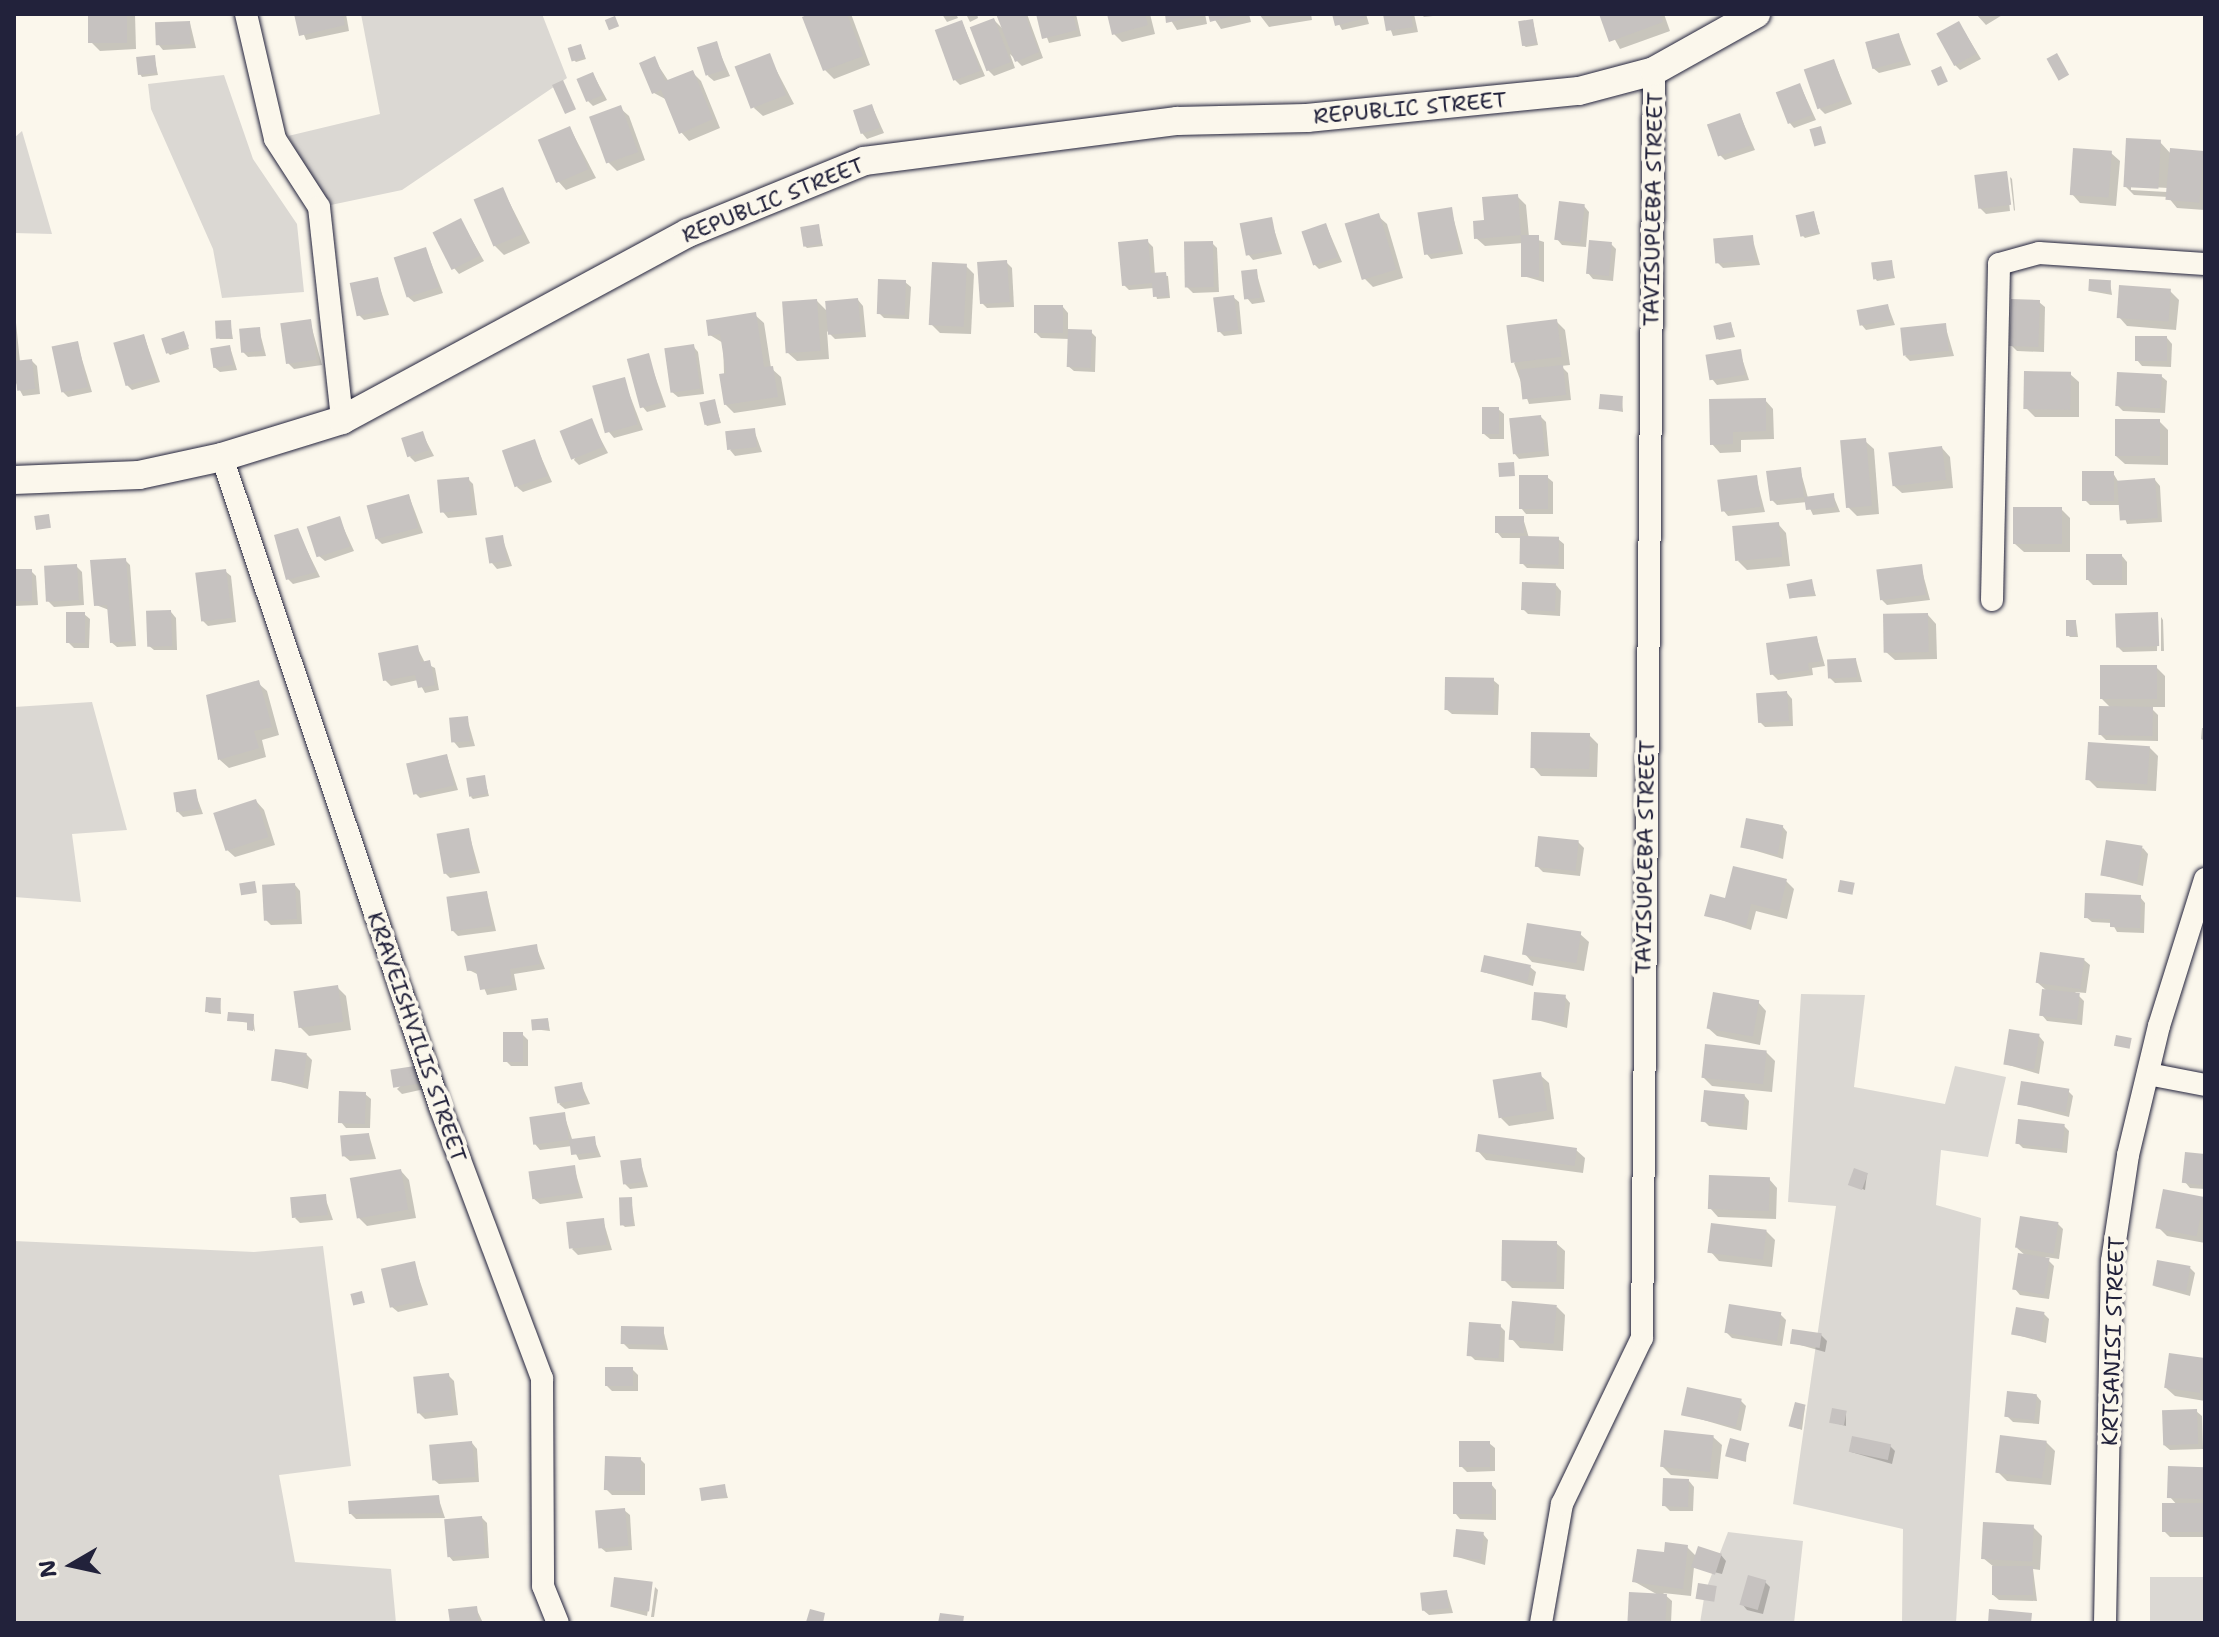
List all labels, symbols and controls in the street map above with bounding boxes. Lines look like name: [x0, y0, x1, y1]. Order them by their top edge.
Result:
street label: REPUBLIC STREET: [1312, 86, 1508, 130]
street label: TAVISUPLEBA STREET: [1638, 91, 1668, 327]
street label: REPUBLIC STREET: [678, 151, 868, 249]
street label: TAVISUPLEBA STREET: [1630, 739, 1660, 975]
street label: KRAVEISHVILIS STREET: [362, 908, 472, 1166]
street label: KRTSANISI STREET: [2096, 1236, 2130, 1446]
north arrow: [32, 1525, 112, 1605]
text: N: [32, 1558, 63, 1580]

